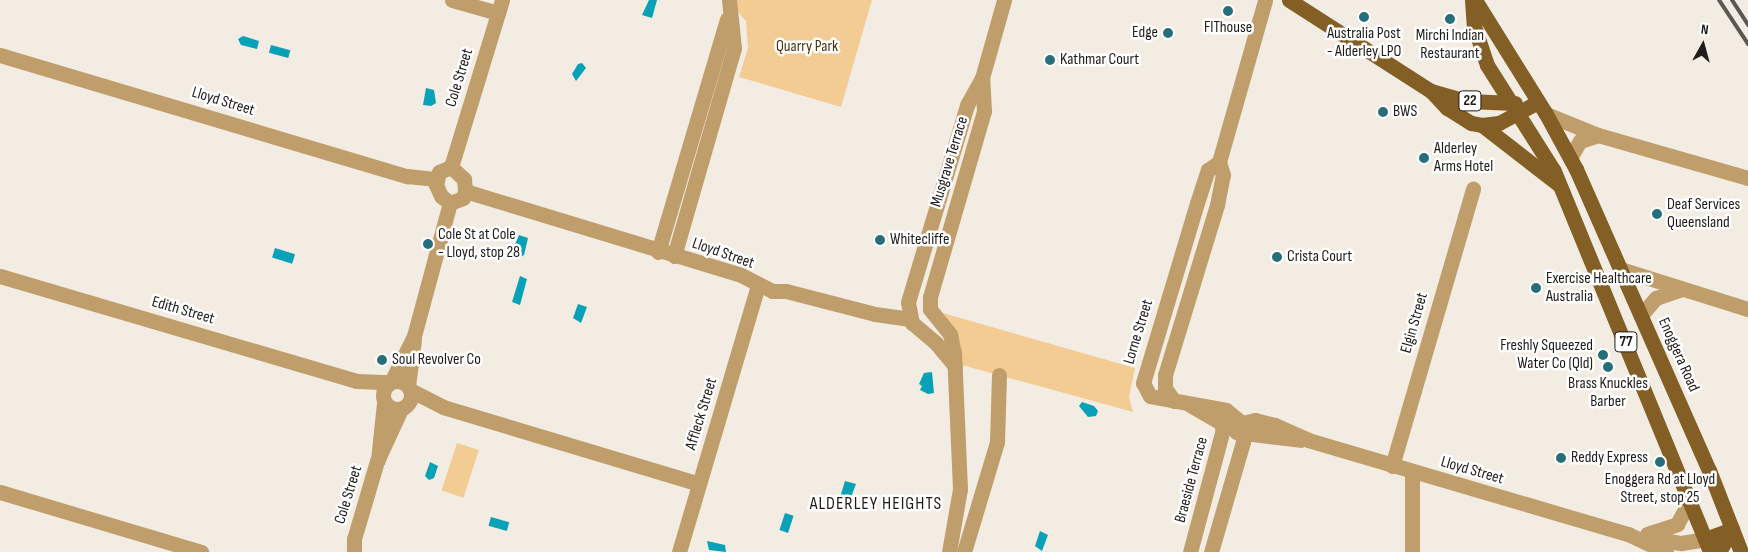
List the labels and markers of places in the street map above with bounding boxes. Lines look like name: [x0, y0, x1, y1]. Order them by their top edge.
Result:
marker: FIThouse: [1222, 5, 1234, 17]
marker: Australia Post - Alderley LPO: [1358, 11, 1370, 23]
marker: Mirchi Indian Restaurant: [1444, 13, 1456, 25]
place label: FIThouse: [1204, 18, 1252, 38]
place label: Edge: [1132, 23, 1158, 43]
place label: Australia Post - Alderley LPO: [1327, 24, 1401, 62]
place label: Mirchi Indian Restaurant: [1416, 26, 1484, 64]
marker: Edge: [1162, 27, 1174, 39]
place label: Kathmar Court: [1060, 50, 1139, 70]
marker: Kathmar Court: [1044, 54, 1056, 66]
place label: BWS: [1393, 102, 1417, 122]
marker: BWS: [1377, 106, 1389, 118]
place label: Alderley Arms Hotel: [1434, 139, 1493, 177]
marker: Alderley Arms Hotel: [1418, 152, 1430, 164]
place label: Deaf Services Queensland: [1667, 195, 1740, 233]
marker: Deaf Services Queensland: [1651, 208, 1663, 220]
place label: Cole St at Cole - Lloyd, stop 28: [438, 225, 520, 263]
place label: Whitecliffe: [890, 230, 949, 250]
marker: Whitecliffe: [874, 234, 886, 246]
marker: Cole St at Cole - Lloyd, stop 28: [422, 238, 434, 250]
place label: Crista Court: [1287, 247, 1352, 267]
marker: Crista Court: [1271, 251, 1283, 263]
place label: Exercise Healthcare Australia: [1546, 269, 1652, 307]
marker: Exercise Healthcare Australia: [1530, 282, 1542, 294]
place label: Freshly Squeezed Water Co (Qld): [1500, 336, 1593, 374]
marker: Freshly Squeezed Water Co (Qld): [1597, 349, 1609, 361]
place label: Soul Revolver Co: [392, 350, 481, 370]
marker: Soul Revolver Co: [376, 354, 388, 366]
marker: Brass Knuckles Barber: [1602, 361, 1614, 373]
place label: Brass Knuckles Barber: [1568, 374, 1648, 412]
place label: Reddy Express: [1571, 448, 1648, 468]
marker: Reddy Express: [1555, 452, 1567, 464]
marker: Enoggera Rd at Lloyd Street, stop 25: [1654, 456, 1666, 468]
place label: Enoggera Rd at Lloyd Street, stop 25: [1605, 470, 1715, 508]

